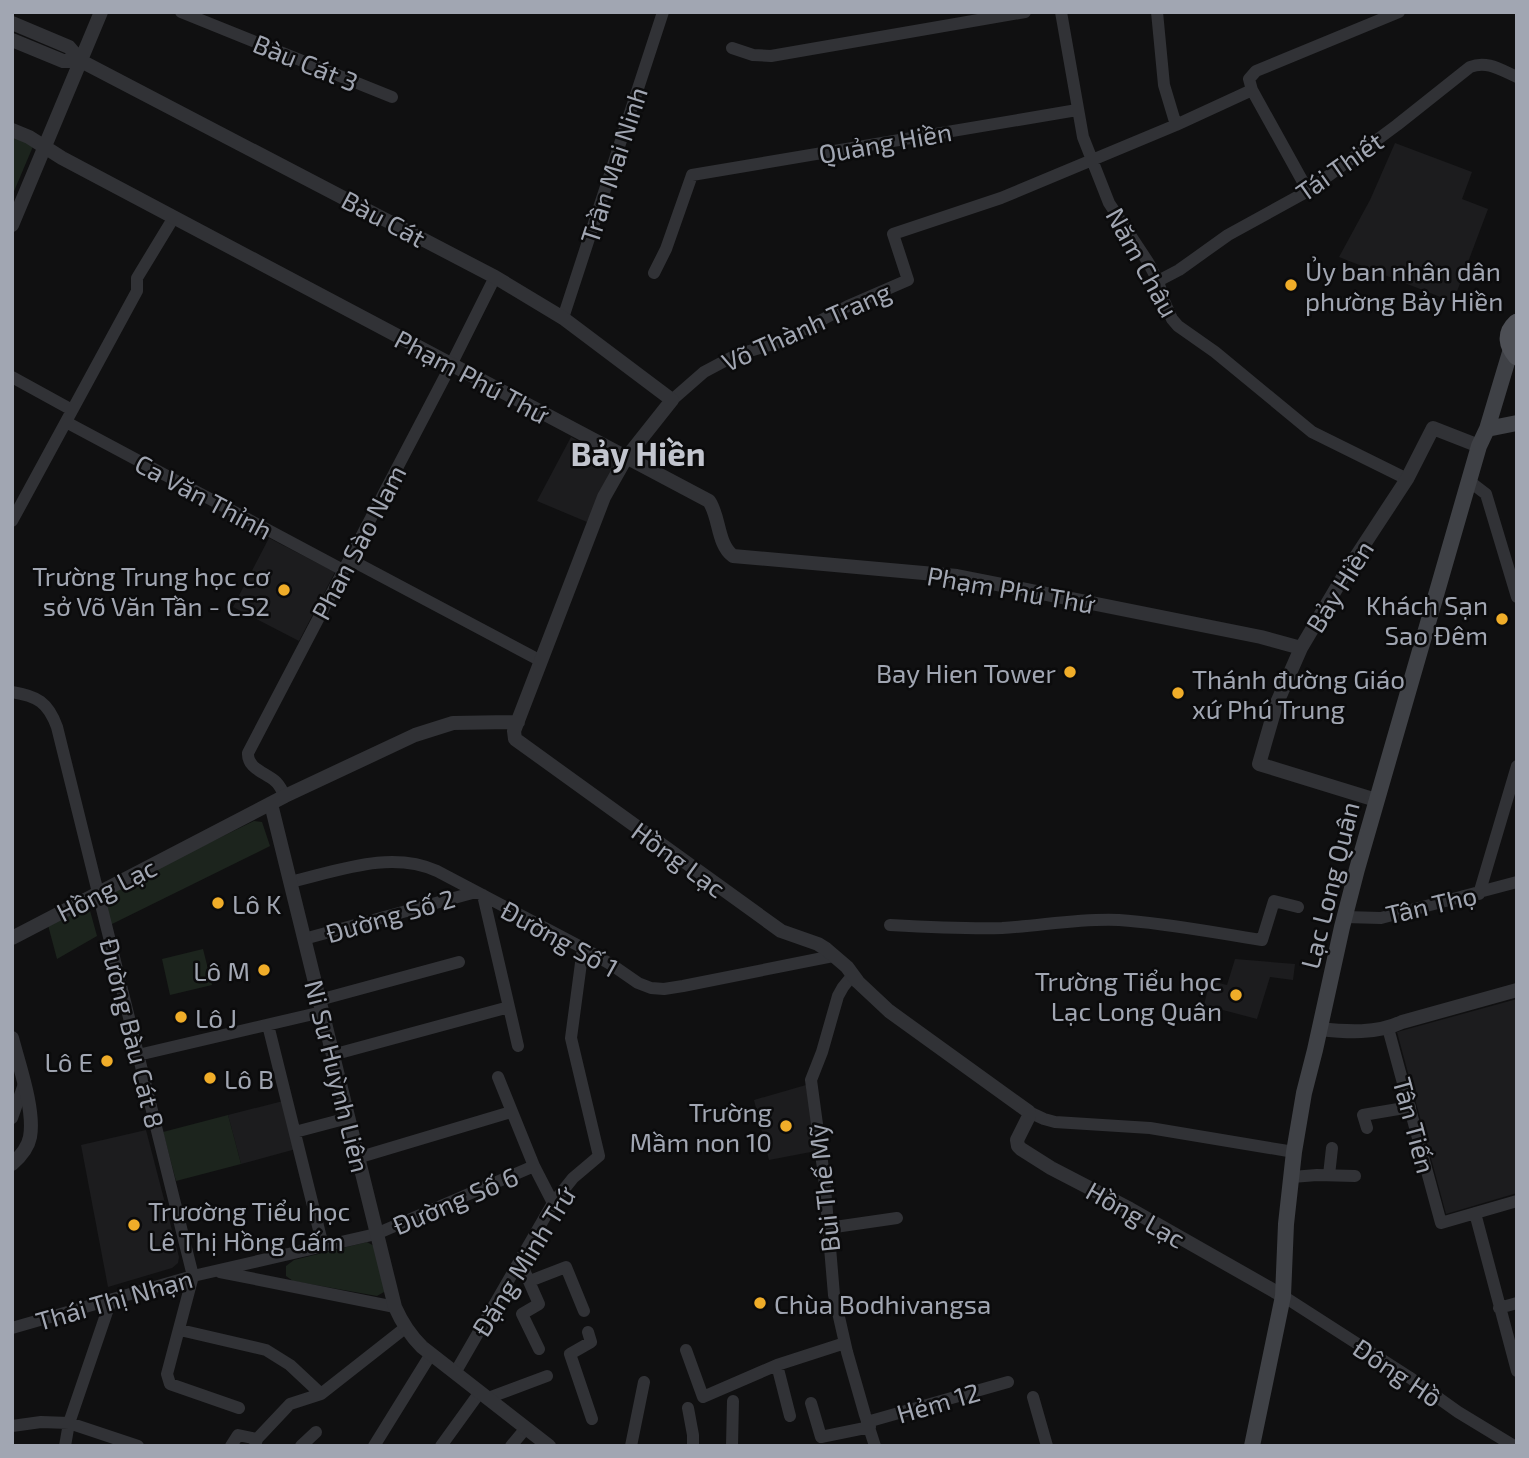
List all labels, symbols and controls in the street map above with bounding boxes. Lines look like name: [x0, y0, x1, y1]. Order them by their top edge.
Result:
street label: Bàu Cát 3: [249, 27, 363, 97]
street label: Trần Mai Ninh: [573, 83, 653, 247]
street label: Quảng Hiền: [816, 115, 954, 169]
street label: Tái Thiết: [1290, 125, 1389, 207]
street label: Bàu Cát: [337, 183, 431, 253]
street label: Năm Châu: [1100, 202, 1186, 322]
place label: Ủy ban nhân dân phường Bảy Hiền: [1305, 255, 1503, 316]
street label: Võ Thành Trang: [717, 275, 895, 377]
marker: Ủy ban nhân dân phường Bảy Hiền: [1283, 277, 1299, 293]
street label: Phạm Phú Thứ: [390, 323, 555, 430]
district label: Bảy Hiền: [570, 433, 706, 473]
street label: Ca Văn Thỉnh: [130, 447, 278, 545]
street label: Phan Sào Nam: [304, 459, 412, 625]
street label: Bảy Hiền: [1299, 534, 1379, 638]
street label: Phạm Phú Thứ: [925, 559, 1099, 619]
place label: Trường Trung học cơ sở Võ Văn Tần - CS2: [32, 560, 271, 621]
marker: Trường Trung học cơ sở Võ Văn Tần - CS2: [276, 582, 292, 598]
place label: Khách Sạn Sao Đêm: [1366, 589, 1488, 650]
marker: Khách Sạn Sao Đêm: [1494, 611, 1510, 627]
place label: Bay Hien Tower: [876, 657, 1056, 688]
place label: Thánh đường Giáo xứ Phú Trung: [1192, 663, 1405, 724]
marker: Bay Hien Tower: [1062, 664, 1078, 680]
marker: Thánh đường Giáo xứ Phú Trung: [1170, 685, 1186, 701]
street label: Lạc Long Quân: [1293, 798, 1365, 972]
street label: Hồng Lạc: [626, 815, 732, 903]
street label: Hồng Lạc: [51, 851, 161, 927]
street label: Tân Thọ: [1383, 879, 1479, 929]
street label: Đường Số 2: [322, 882, 458, 948]
place label: Lô K: [232, 888, 281, 919]
street label: Đường Số 1: [496, 893, 624, 983]
marker: Lô K: [210, 895, 226, 911]
street label: Đường Bàu Cát 8: [94, 935, 172, 1131]
place label: Lô M: [193, 955, 250, 986]
marker: Lô M: [256, 962, 272, 978]
place label: Trường Tiểu học Lạc Long Quân: [1035, 965, 1222, 1026]
street label: Ni Sư Huỳnh Liên: [299, 977, 377, 1175]
marker: Trường Tiểu học Lạc Long Quân: [1228, 987, 1244, 1003]
place label: Lô J: [195, 1002, 237, 1033]
marker: Lô J: [173, 1009, 189, 1025]
place label: Lô E: [45, 1046, 93, 1077]
marker: Lô E: [99, 1053, 115, 1069]
place label: Lô B: [224, 1063, 274, 1094]
marker: Lô B: [202, 1070, 218, 1086]
street label: Tân Tiến: [1387, 1074, 1443, 1176]
place label: Trường Mầm non 10: [630, 1096, 772, 1157]
marker: Trường Mầm non 10: [778, 1118, 794, 1134]
street label: Bùi Thế Mỹ: [801, 1122, 845, 1254]
street label: Đường Số 6: [388, 1160, 522, 1240]
street label: Hồng Lạc: [1081, 1174, 1191, 1254]
street label: Đặng Minh Trứ: [465, 1179, 582, 1341]
place label: Trươờng Tiểu học Lê Thị Hồng Gấm: [148, 1195, 350, 1256]
marker: Trươờng Tiểu học Lê Thị Hồng Gấm: [126, 1217, 142, 1233]
street label: Thái Thị Nhạn: [32, 1262, 196, 1336]
place label: Chùa Bodhivangsa: [774, 1288, 991, 1319]
marker: Chùa Bodhivangsa: [752, 1295, 768, 1311]
street label: Đông Hồ: [1348, 1331, 1448, 1413]
street label: Hẻm 12: [893, 1375, 983, 1429]

